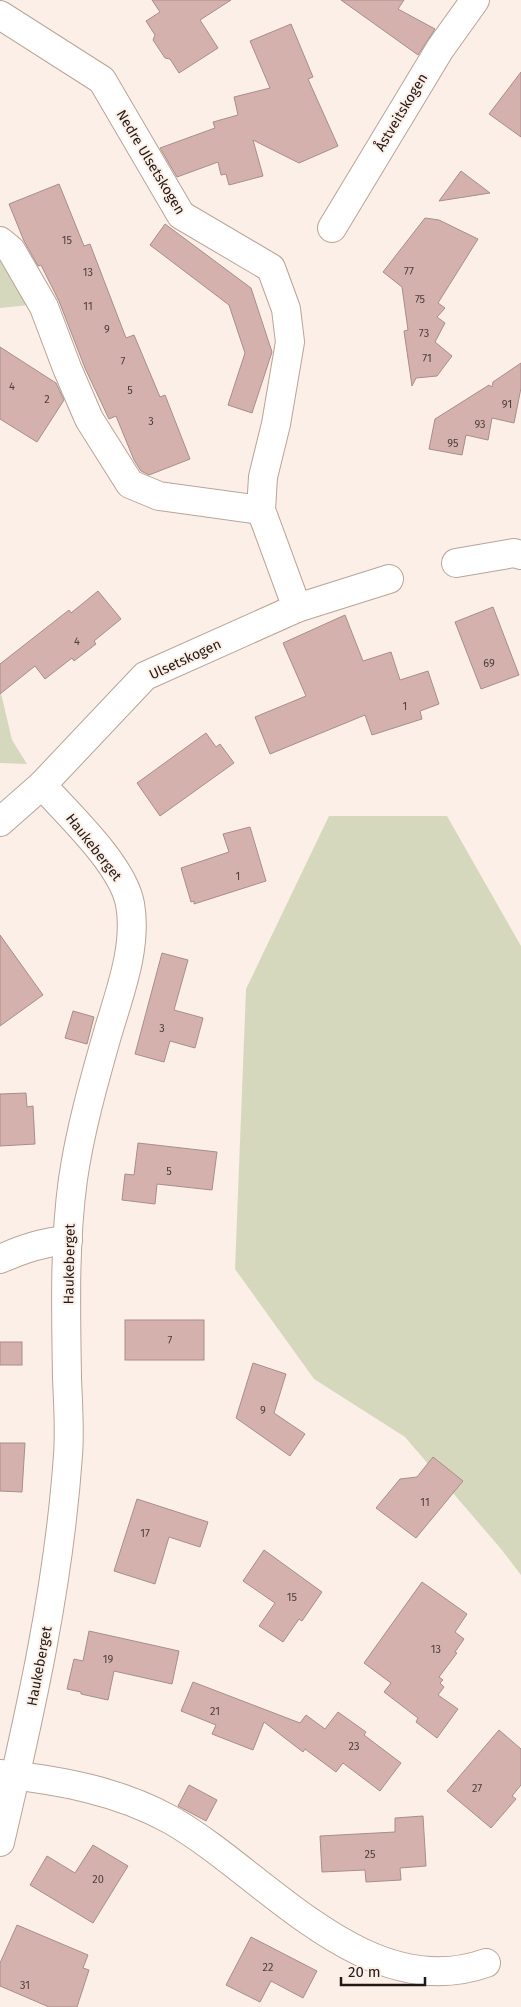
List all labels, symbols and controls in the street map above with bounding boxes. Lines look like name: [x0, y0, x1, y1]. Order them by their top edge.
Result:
street label: Åstveitskogen: [371, 70, 431, 154]
street label: Nedre Ulsetskogen: [113, 107, 189, 218]
house number: 15: [62, 234, 73, 247]
house number: 77: [404, 265, 414, 278]
house number: 13: [83, 266, 93, 279]
house number: 75: [415, 293, 426, 306]
house number: 11: [83, 300, 93, 313]
house number: 9: [104, 323, 110, 336]
house number: 73: [419, 327, 429, 340]
house number: 71: [422, 352, 432, 365]
house number: 7: [121, 355, 126, 368]
house number: 4: [9, 380, 15, 393]
house number: 5: [127, 384, 133, 397]
house number: 2: [44, 393, 50, 406]
house number: 91: [502, 398, 512, 411]
house number: 3: [148, 415, 154, 428]
house number: 93: [474, 418, 486, 431]
house number: 95: [447, 437, 459, 450]
house number: 4: [74, 635, 80, 648]
street label: Ulsetskogen: [147, 635, 224, 683]
house number: 69: [483, 657, 495, 670]
house number: 1: [403, 700, 407, 713]
street label: Haukeberget: [62, 810, 126, 885]
house number: 1: [236, 870, 240, 883]
house number: 3: [159, 1022, 165, 1035]
house number: 5: [166, 1165, 172, 1178]
street label: Haukeberget: [60, 1223, 79, 1305]
house number: 7: [168, 1334, 173, 1347]
house number: 9: [260, 1404, 266, 1417]
house number: 11: [420, 1496, 430, 1509]
house number: 17: [140, 1527, 150, 1540]
house number: 15: [287, 1591, 298, 1604]
street label: Haukeberget: [23, 1624, 56, 1707]
house number: 13: [431, 1643, 441, 1656]
house number: 19: [103, 1653, 113, 1666]
house number: 21: [210, 1705, 220, 1718]
house number: 23: [349, 1740, 359, 1753]
house number: 27: [472, 1782, 482, 1795]
house number: 25: [365, 1848, 376, 1861]
house number: 20: [92, 1873, 104, 1886]
scale bar: [341, 1954, 425, 1986]
house number: 22: [263, 1961, 273, 1974]
text: 20 m: [348, 1963, 381, 1981]
house number: 31: [20, 1979, 30, 1992]

